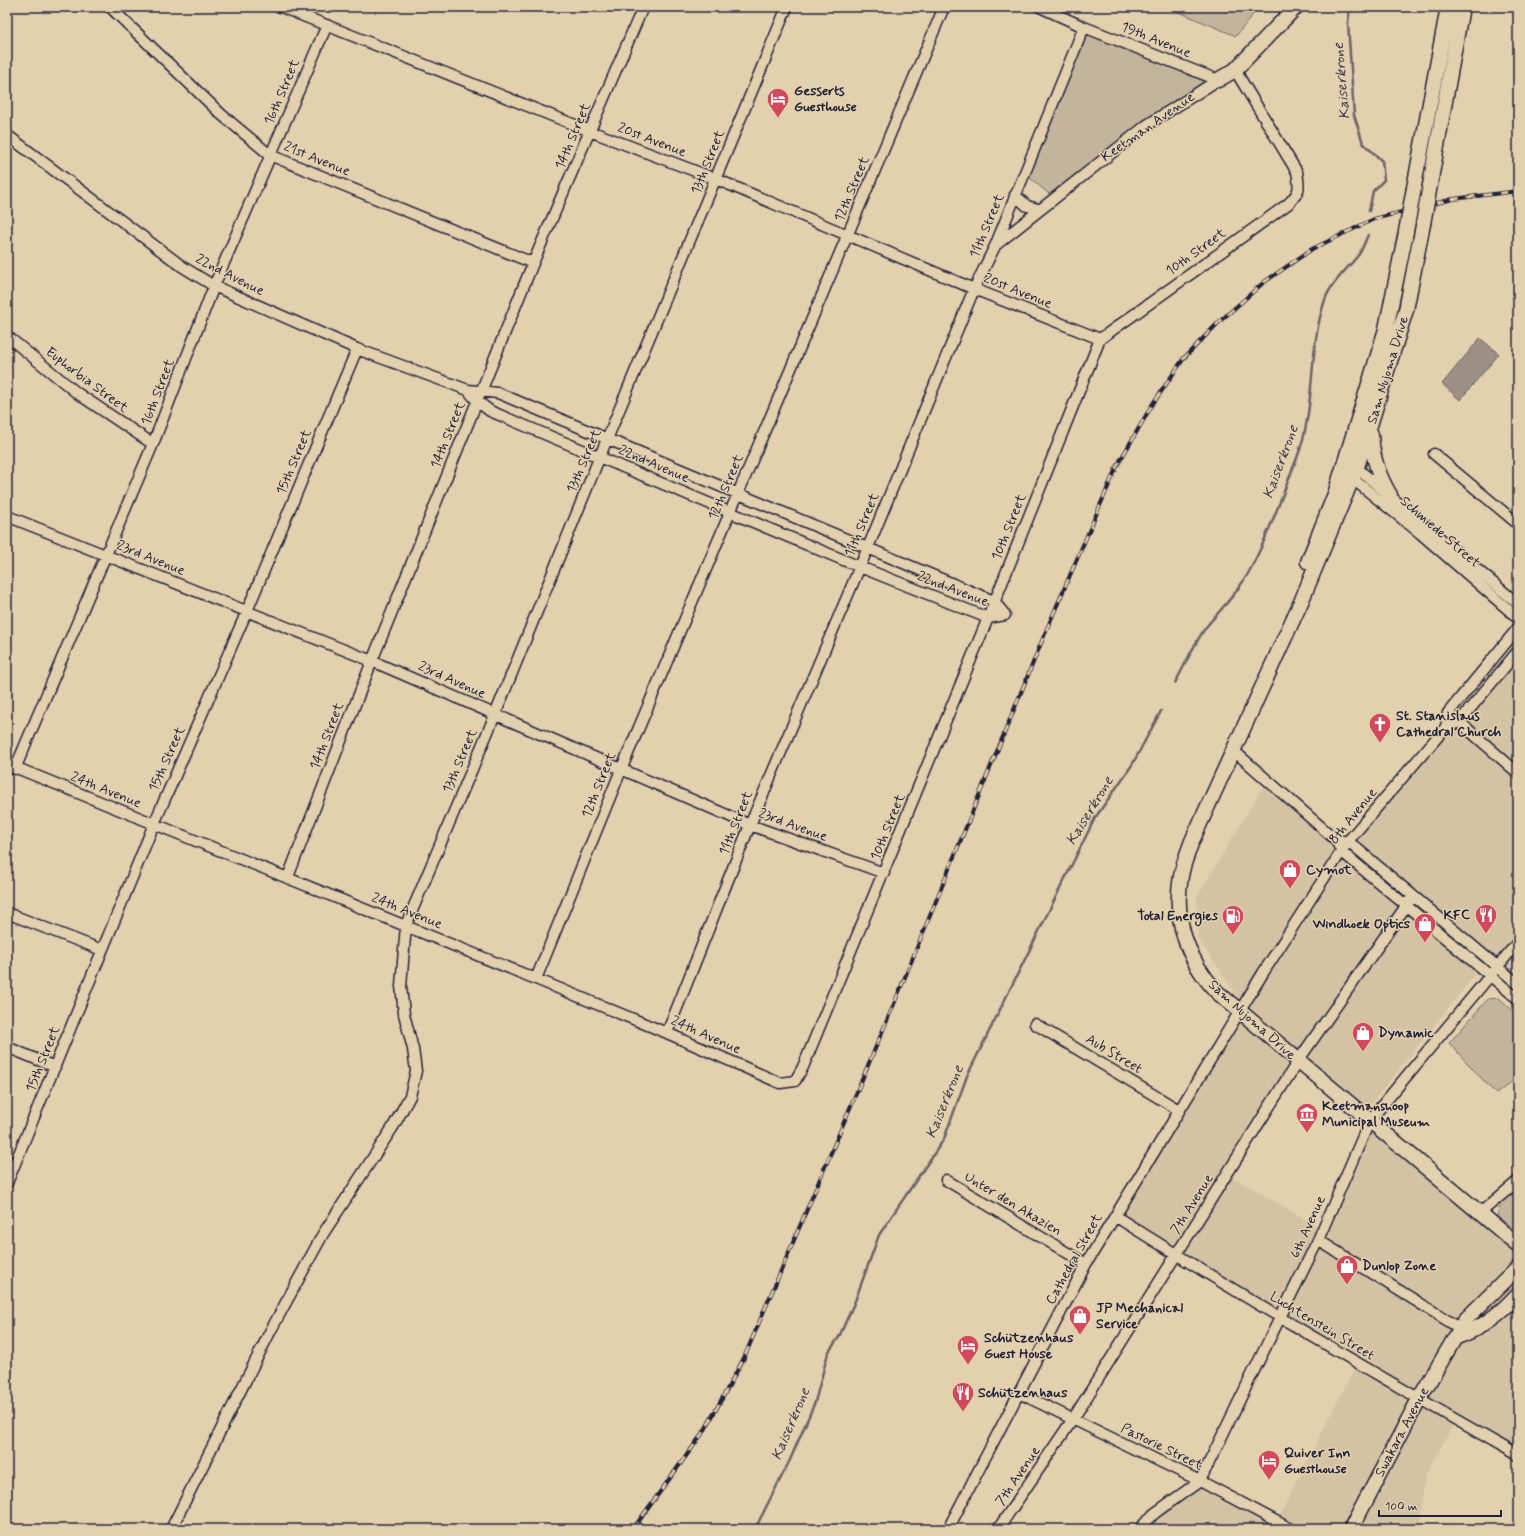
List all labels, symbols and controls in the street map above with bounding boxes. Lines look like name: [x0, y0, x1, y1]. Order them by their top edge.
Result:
street label: 19th Avenue: [1118, 18, 1194, 62]
water label: Kaiserkrone: [1329, 41, 1355, 120]
street label: 16th Street: [260, 56, 304, 128]
place label: Gesserts Guesthouse: [794, 82, 857, 116]
hotel icon: Gesserts Guesthouse: [765, 86, 791, 119]
street label: Keetman Avenue: [1098, 88, 1198, 166]
street label: 14th Street: [551, 99, 595, 172]
street label: 20st Avenue: [615, 119, 689, 161]
street label: 13th Street: [687, 126, 729, 197]
street label: 21st Avenue: [281, 138, 353, 181]
street label: 12th Street: [830, 153, 874, 224]
street label: 11th Street: [965, 191, 1009, 261]
street label: 10th Street: [1162, 224, 1230, 280]
street label: 22nd Avenue: [192, 250, 268, 300]
street label: 20st Avenue: [981, 269, 1055, 313]
street label: Sam Nujoma Drive: [1363, 313, 1413, 426]
street label: Euphorbia Street: [42, 343, 133, 417]
street label: 16th Street: [137, 356, 179, 428]
street label: 14th Street: [426, 398, 470, 471]
water label: Kaiserkrone: [1258, 422, 1304, 502]
street label: 15th Street: [272, 426, 316, 497]
street label: 13th Street: [562, 426, 606, 496]
street label: 22nd Avenue: [616, 441, 692, 487]
street label: 12th Street: [704, 451, 748, 522]
street label: 11th Street: [840, 490, 884, 560]
street label: 10th Street: [988, 491, 1031, 563]
street label: Schmiede Street: [1396, 492, 1484, 572]
street label: 23rd Avenue: [114, 536, 188, 580]
street label: 22nd Avenue: [915, 567, 991, 611]
street label: 23rd Avenue: [415, 657, 489, 703]
street label: 14th Street: [306, 699, 348, 772]
place label: St. Stanislaus Cathedral Church: [1396, 707, 1502, 741]
church icon: St. Stanislaus Cathedral Church: [1367, 711, 1393, 744]
street label: 15th Street: [145, 723, 190, 794]
street label: 13th Street: [438, 726, 482, 796]
street label: 12th Street: [578, 749, 621, 821]
street label: 24th Avenue: [68, 768, 144, 812]
water label: Kaiserkrone: [1062, 772, 1119, 849]
street label: 8th Avenue: [1325, 784, 1381, 848]
street label: 11th Street: [715, 787, 757, 858]
street label: 10th Street: [867, 791, 910, 863]
street label: 23rd Avenue: [756, 804, 830, 846]
shop icon: Cymot: [1277, 857, 1303, 890]
place label: Cymot: [1306, 861, 1352, 879]
street label: 24th Avenue: [369, 889, 445, 933]
restaurant icon: KFC: [1473, 902, 1499, 935]
fuel station icon: Total Energies: [1220, 903, 1246, 936]
place label: KFC: [1444, 906, 1470, 924]
place label: Total Energies: [1137, 907, 1219, 927]
shop icon: Windhoek Optics: [1412, 911, 1438, 944]
place label: Windhoek Optics: [1312, 915, 1411, 933]
street label: Sam Nujoma Drive: [1204, 976, 1300, 1064]
street label: 24th Avenue: [668, 1012, 744, 1058]
shop icon: Dynamic: [1350, 1020, 1376, 1053]
street label: 15th Street: [22, 1023, 65, 1095]
place label: Dynamic: [1378, 1024, 1434, 1042]
street label: Aub Street: [1083, 1030, 1145, 1078]
water label: Kaiserkrone: [921, 1062, 969, 1141]
place label: Keetmanshoop Municipal Museum: [1322, 1097, 1430, 1131]
museum icon: Keetmanshoop Municipal Museum: [1294, 1101, 1320, 1134]
street label: Unter den Akazien: [961, 1168, 1065, 1240]
street label: 7th Avenue: [1166, 1170, 1218, 1238]
street label: 6th Avenue: [1286, 1193, 1330, 1261]
street label: Cathedral Street: [1042, 1210, 1107, 1308]
shop icon: Dunlop Zone: [1334, 1253, 1360, 1286]
place label: Dunlop Zone: [1362, 1257, 1436, 1275]
street label: Luchtenstein Street: [1266, 1288, 1378, 1364]
place label: JP Mechanical Service: [1096, 1299, 1183, 1333]
shop icon: JP Mechanical Service: [1067, 1303, 1093, 1336]
place label: Schützenhaus Guest House: [984, 1329, 1074, 1363]
hotel icon: Schützenhaus Guest House: [955, 1333, 981, 1366]
restaurant icon: Schützenhaus: [950, 1380, 976, 1413]
water label: Kaiserkrone: [767, 1384, 815, 1463]
place label: Schützenhaus: [978, 1384, 1068, 1402]
street label: Swakara Avenue: [1371, 1384, 1433, 1480]
street label: Pastorie Street: [1118, 1419, 1207, 1475]
street label: 7th Avenue: [992, 1443, 1045, 1509]
place label: Quiver Inn Guesthouse: [1284, 1444, 1351, 1478]
hotel icon: Quiver Inn Guesthouse: [1256, 1448, 1282, 1481]
scale bar: [1379, 1492, 1501, 1518]
text: 100 m: [1385, 1499, 1417, 1515]

